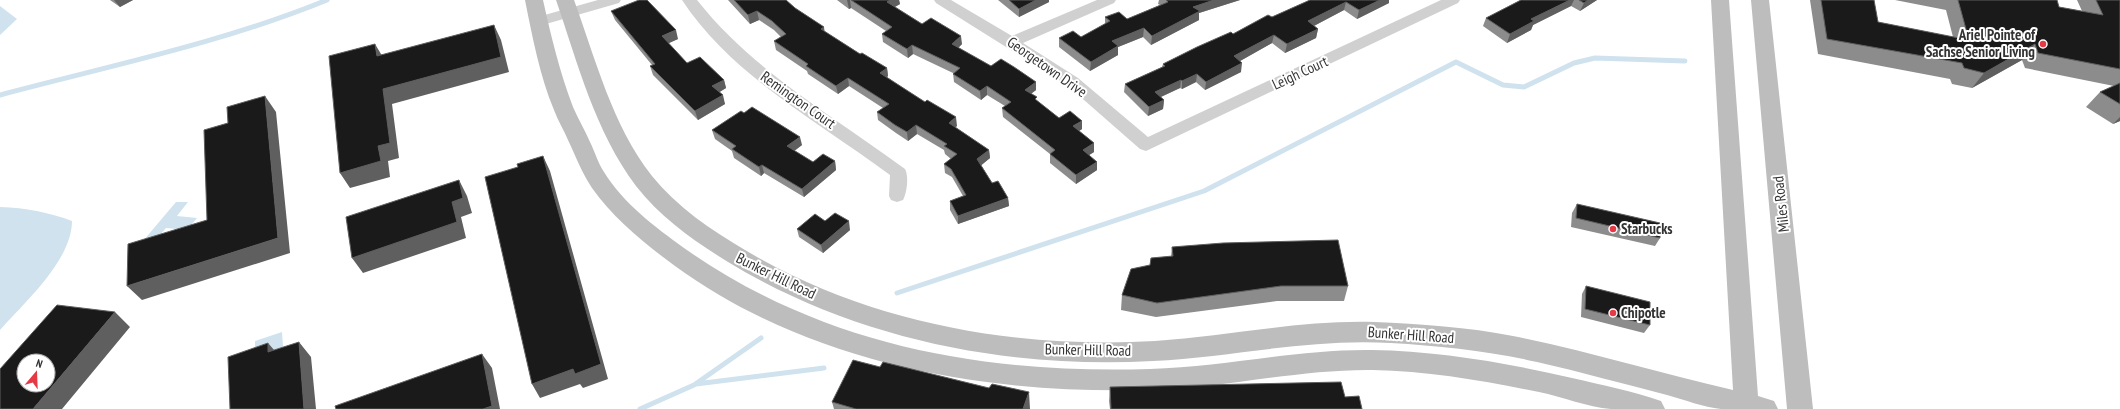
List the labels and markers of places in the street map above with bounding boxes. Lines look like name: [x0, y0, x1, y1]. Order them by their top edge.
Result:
place label: Ariel Pointe of Sachse Senior Living: [1926, 25, 2036, 61]
marker: Ariel Pointe of Sachse Senior Living: [2038, 39, 2048, 49]
place label: Starbucks: [1621, 219, 1673, 238]
marker: Starbucks: [1608, 224, 1618, 234]
place label: Chipotle: [1621, 303, 1666, 322]
marker: Chipotle: [1608, 308, 1618, 318]

